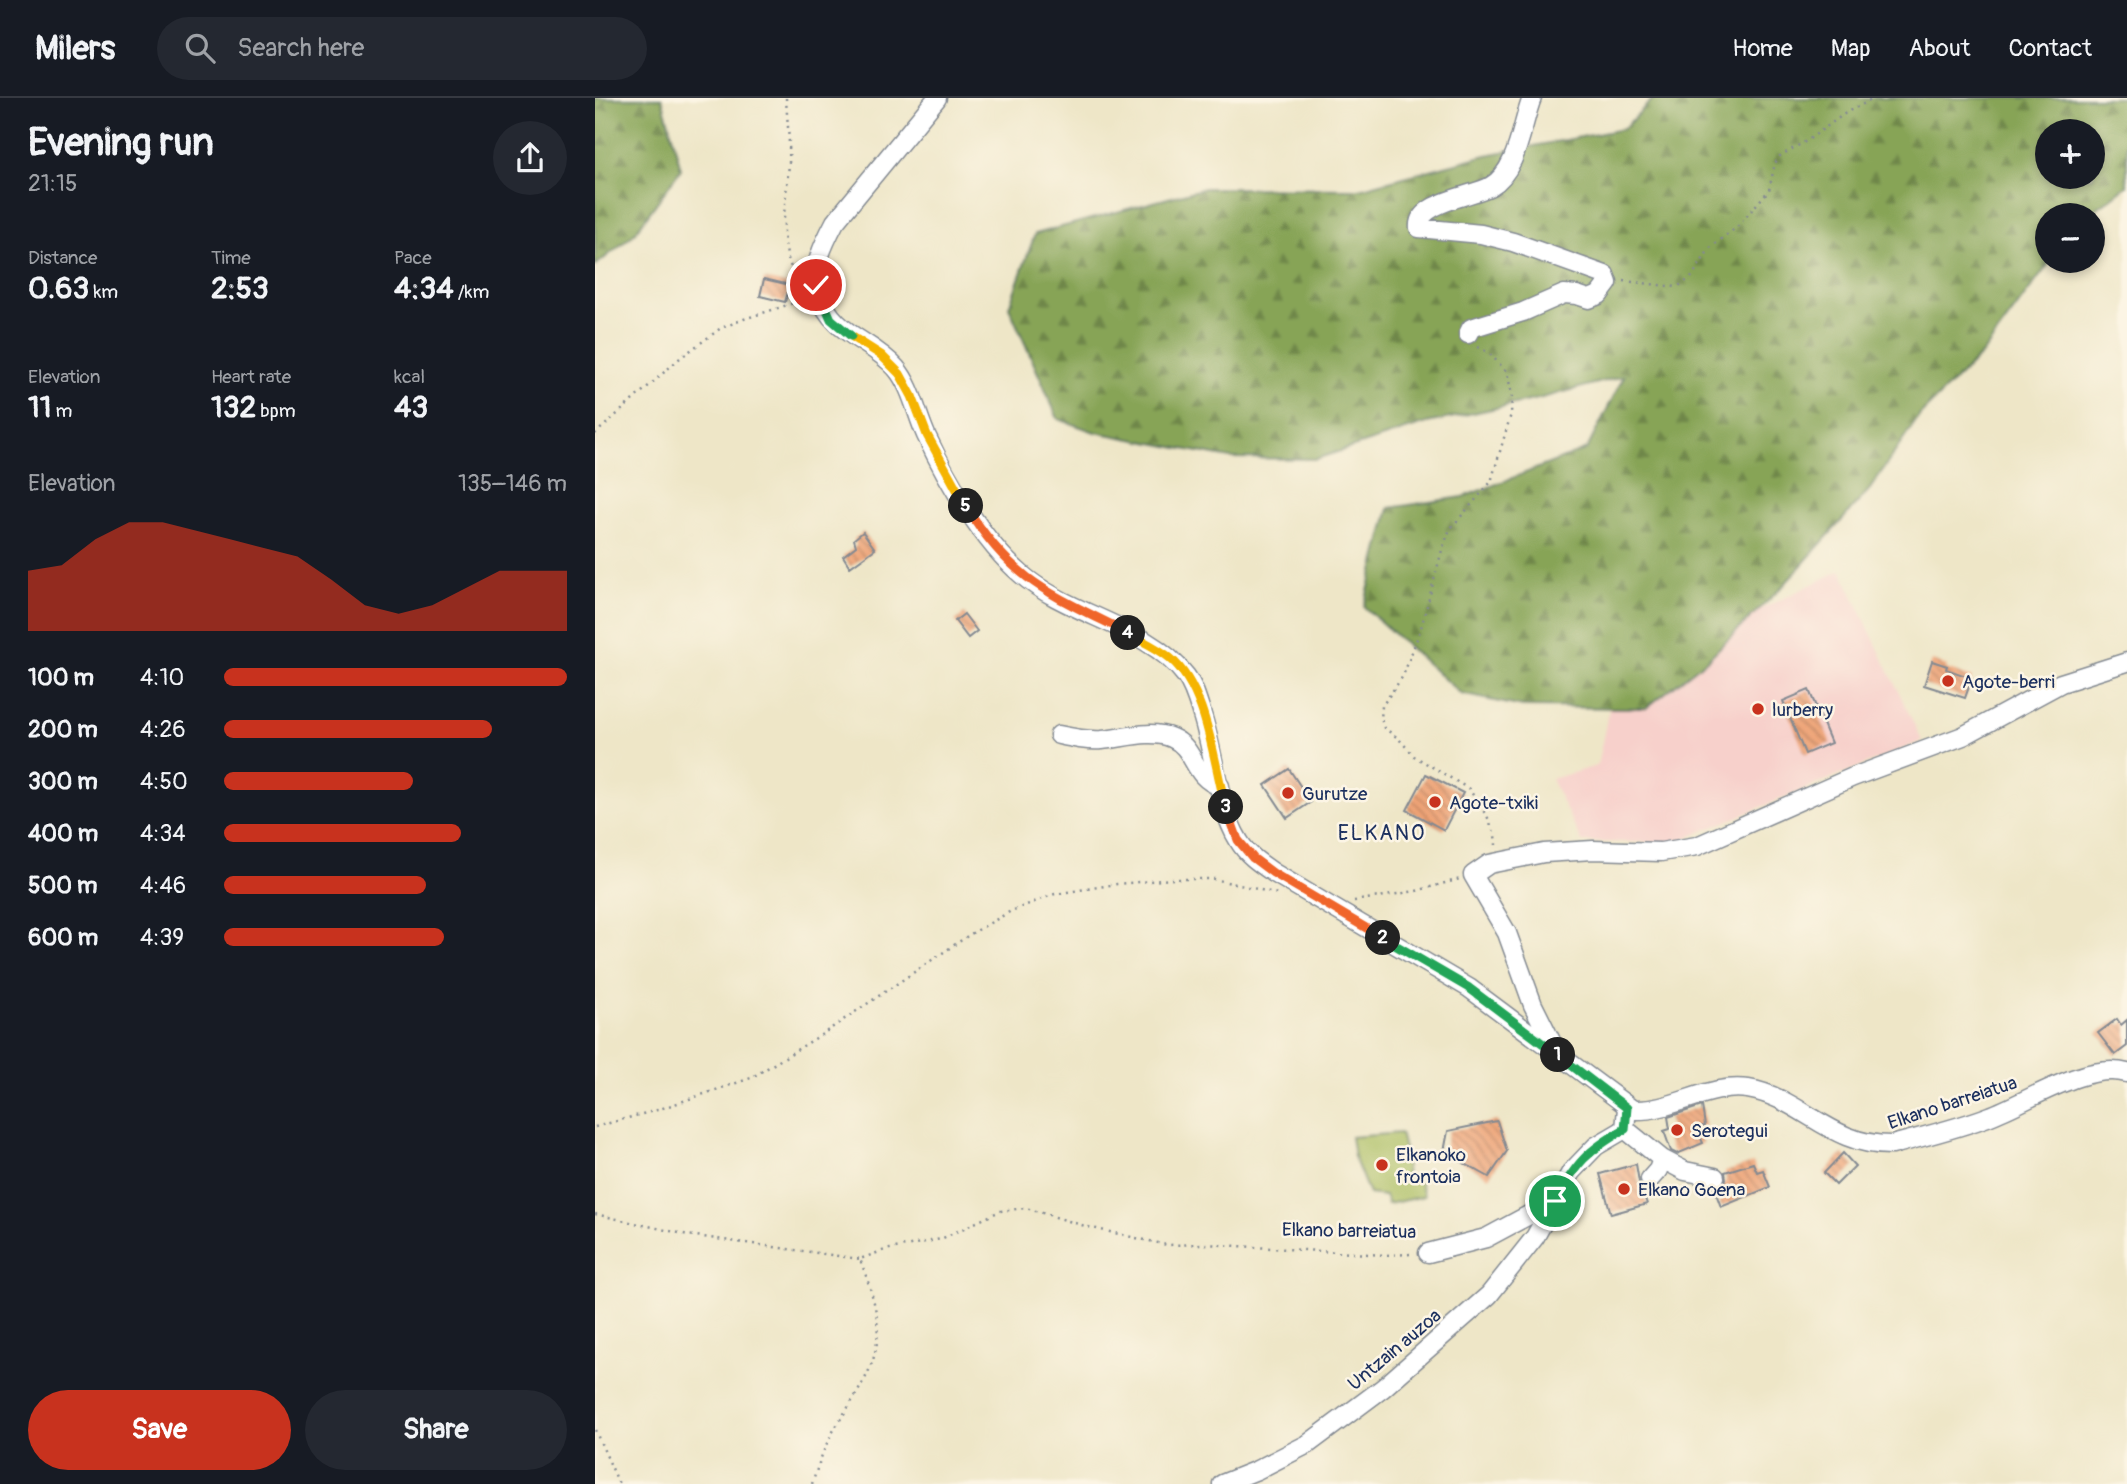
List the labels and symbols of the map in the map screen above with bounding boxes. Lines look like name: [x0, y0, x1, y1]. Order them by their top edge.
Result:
pin: [786, 255, 846, 315]
pin: 5: [949, 488, 983, 524]
pin: 4: [1111, 616, 1145, 650]
place label: Agote-berri: [1962, 670, 2055, 694]
marker: Agote-berri: [1940, 673, 1956, 689]
place label: lurberry: [1772, 698, 1833, 722]
marker: lurberry: [1750, 701, 1766, 717]
place label: Gurutze: [1302, 782, 1368, 806]
marker: Gurutze: [1280, 785, 1296, 801]
pin: 3: [1209, 790, 1243, 824]
place label: Agote-txiki: [1449, 791, 1538, 815]
marker: Agote-txiki: [1427, 794, 1443, 810]
district label: ELKANO: [1338, 820, 1426, 847]
pin: 2: [1365, 920, 1401, 956]
pin: 1: [1541, 1038, 1576, 1072]
street label: Elkano barreiatua: [1885, 1071, 2020, 1135]
place label: Serotegui: [1691, 1119, 1768, 1143]
marker: Serotegui: [1669, 1122, 1685, 1138]
place label: Elkanoko frontoia: [1396, 1143, 1466, 1189]
marker: Elkanoko frontoia: [1374, 1157, 1390, 1173]
pin: [1525, 1171, 1585, 1231]
place label: Elkano Goena: [1638, 1178, 1746, 1202]
marker: Elkano Goena: [1616, 1181, 1632, 1197]
street label: Elkano barreiatua: [1282, 1218, 1417, 1244]
street label: Untzain auzoa: [1343, 1304, 1446, 1396]

